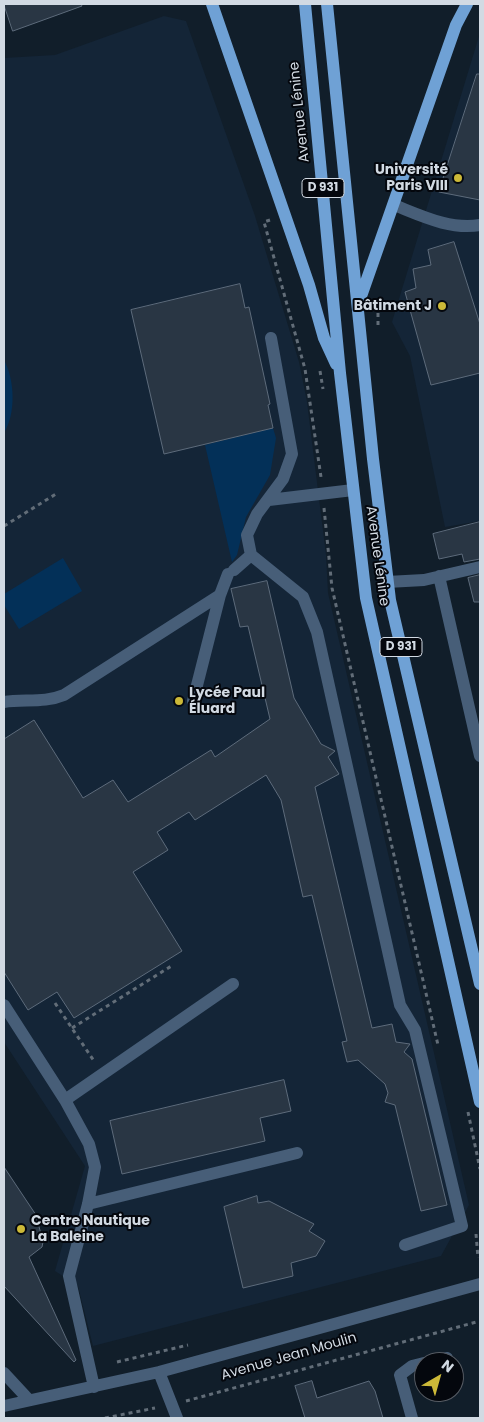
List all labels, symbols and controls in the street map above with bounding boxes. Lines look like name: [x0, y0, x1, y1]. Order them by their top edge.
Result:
street label: Avenue Lénine: [286, 61, 314, 163]
place label: Université Paris VIII: [375, 162, 448, 194]
marker: Université Paris VIII: [452, 172, 464, 184]
road number: D 931: [302, 178, 344, 198]
place label: Bâtiment J: [354, 298, 432, 314]
marker: Bâtiment J: [436, 300, 448, 312]
street label: Avenue Lénine: [362, 505, 392, 607]
road number: D 931: [380, 638, 422, 656]
place label: Lycée Paul Éluard: [189, 685, 265, 718]
marker: Lycée Paul Éluard: [173, 695, 185, 707]
place label: Centre Nautique La Baleine: [31, 1213, 150, 1246]
marker: Centre Nautique La Baleine: [15, 1223, 27, 1235]
street label: Avenue Jean Moulin: [219, 1330, 359, 1384]
north arrow: [414, 1352, 464, 1402]
text: N: [437, 1355, 458, 1377]

